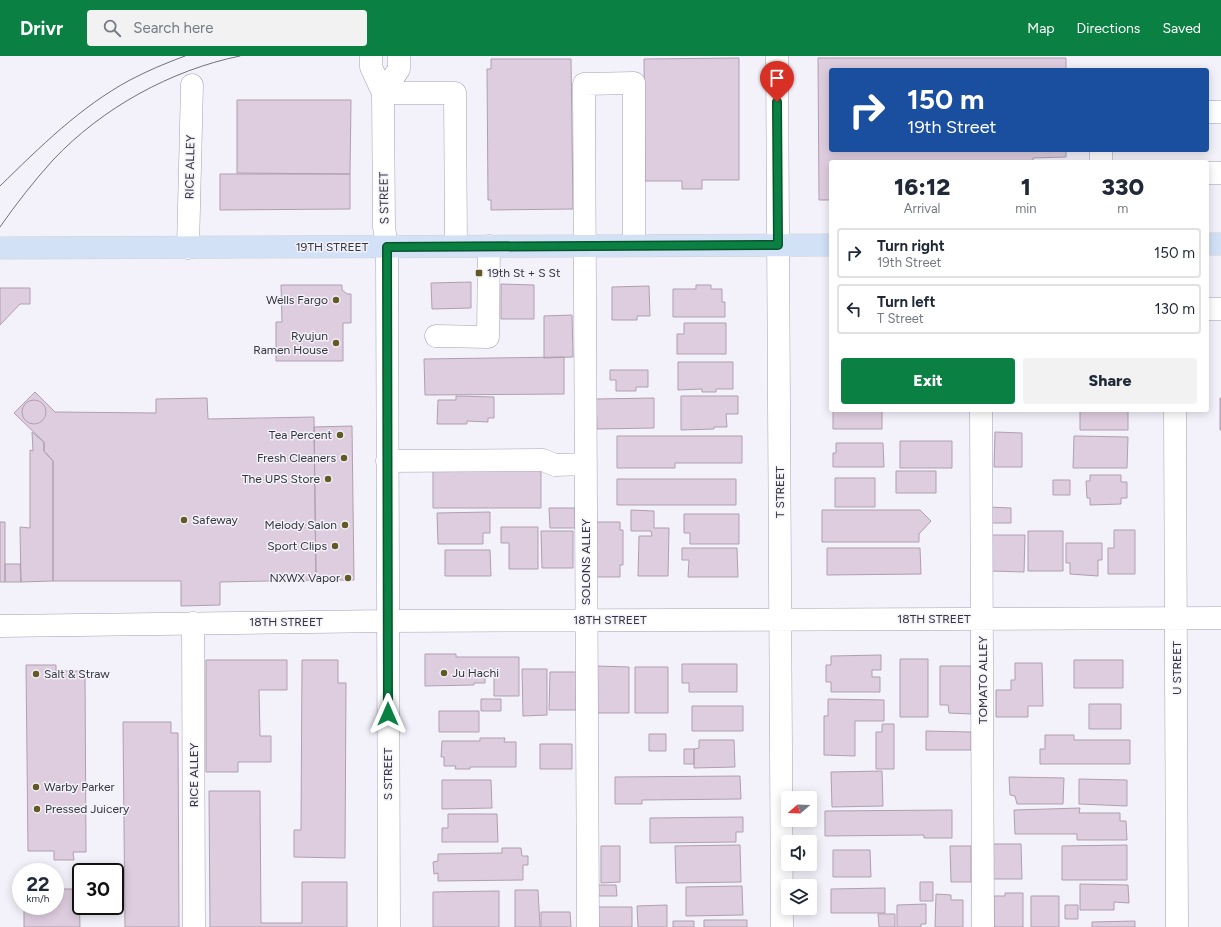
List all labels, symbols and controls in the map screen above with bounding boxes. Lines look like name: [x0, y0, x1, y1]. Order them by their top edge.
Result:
search box: [87, 10, 367, 46]
text: Drivr: [20, 17, 63, 40]
icon: search: [101, 17, 123, 39]
text: Search here: [133, 19, 213, 37]
text: Map: [1027, 20, 1055, 37]
text: Directions: [1077, 20, 1140, 37]
text: Saved: [1162, 20, 1201, 37]
pin: [760, 61, 794, 102]
icon: arrive: [766, 67, 788, 89]
text: 150 m: [907, 82, 984, 116]
icon: right: [841, 84, 893, 136]
text: 19th Street: [907, 116, 996, 138]
street label: RICE ALLEY: [182, 134, 198, 199]
street label: S STREET: [377, 171, 391, 224]
text: 16:12: [894, 172, 950, 201]
text: 1: [1021, 172, 1031, 201]
text: 330: [1101, 172, 1144, 201]
text: Arrival: [904, 201, 940, 216]
text: min: [1015, 201, 1037, 216]
text: m: [1117, 201, 1128, 216]
text: Turn right: [877, 237, 945, 255]
street label: 19TH STREET: [296, 240, 369, 254]
icon: right: [843, 242, 865, 264]
text: 150 m: [1154, 244, 1195, 262]
text: 19th Street: [877, 255, 942, 270]
place label: 19th St + S St: [487, 266, 561, 280]
marker: 19th St + S St: [474, 268, 484, 278]
place label: Wells Fargo: [266, 293, 328, 307]
text: Turn left: [877, 293, 935, 311]
marker: Wells Fargo: [331, 295, 341, 305]
icon: left: [843, 298, 865, 320]
text: 130 m: [1155, 300, 1195, 318]
text: T Street: [877, 311, 924, 326]
place label: Ryujun Ramen House: [253, 329, 328, 357]
marker: Ryujun Ramen House: [331, 338, 341, 348]
button: Exit: [841, 358, 1015, 404]
button: Share: [1023, 358, 1197, 404]
place label: Tea Percent: [269, 428, 332, 442]
marker: Tea Percent: [335, 430, 345, 440]
place label: Fresh Cleaners: [257, 451, 336, 465]
marker: Fresh Cleaners: [339, 453, 349, 463]
street label: T STREET: [773, 466, 787, 518]
place label: The UPS Store: [242, 472, 320, 486]
marker: The UPS Store: [323, 474, 333, 484]
place label: Safeway: [192, 513, 239, 527]
marker: Safeway: [179, 515, 189, 525]
place label: Melody Salon: [265, 518, 337, 532]
street label: SOLONS ALLEY: [579, 518, 593, 605]
marker: Melody Salon: [340, 520, 350, 530]
place label: Sport Clips: [267, 539, 327, 553]
marker: Sport Clips: [330, 541, 340, 551]
place label: NXWX Vapor: [269, 571, 340, 585]
marker: NXWX Vapor: [343, 573, 353, 583]
street label: 18TH STREET: [897, 612, 971, 626]
street label: 18TH STREET: [573, 613, 647, 627]
street label: 18TH STREET: [249, 615, 323, 629]
street label: TOMATO ALLEY: [976, 635, 990, 724]
street label: U STREET: [1170, 641, 1184, 695]
place label: Ju Hachi: [452, 666, 499, 680]
place label: Salt & Straw: [44, 667, 110, 681]
marker: Ju Hachi: [439, 668, 449, 678]
marker: Salt & Straw: [31, 669, 41, 679]
position arrow: [367, 693, 409, 735]
street label: RICE ALLEY: [187, 742, 201, 807]
street label: S STREET: [381, 747, 395, 800]
place label: Warby Parker: [44, 780, 115, 794]
marker: Warby Parker: [31, 782, 41, 792]
north arrow: [781, 791, 817, 827]
map controls: [781, 791, 817, 915]
place label: Pressed Juicery: [45, 802, 130, 816]
marker: Pressed Juicery: [32, 804, 42, 814]
button: sound: [781, 835, 817, 871]
speed limit sign: 30: [72, 863, 124, 915]
text: 22: [26, 872, 50, 896]
button: layers: [781, 879, 817, 915]
text: km/h: [27, 892, 49, 905]

